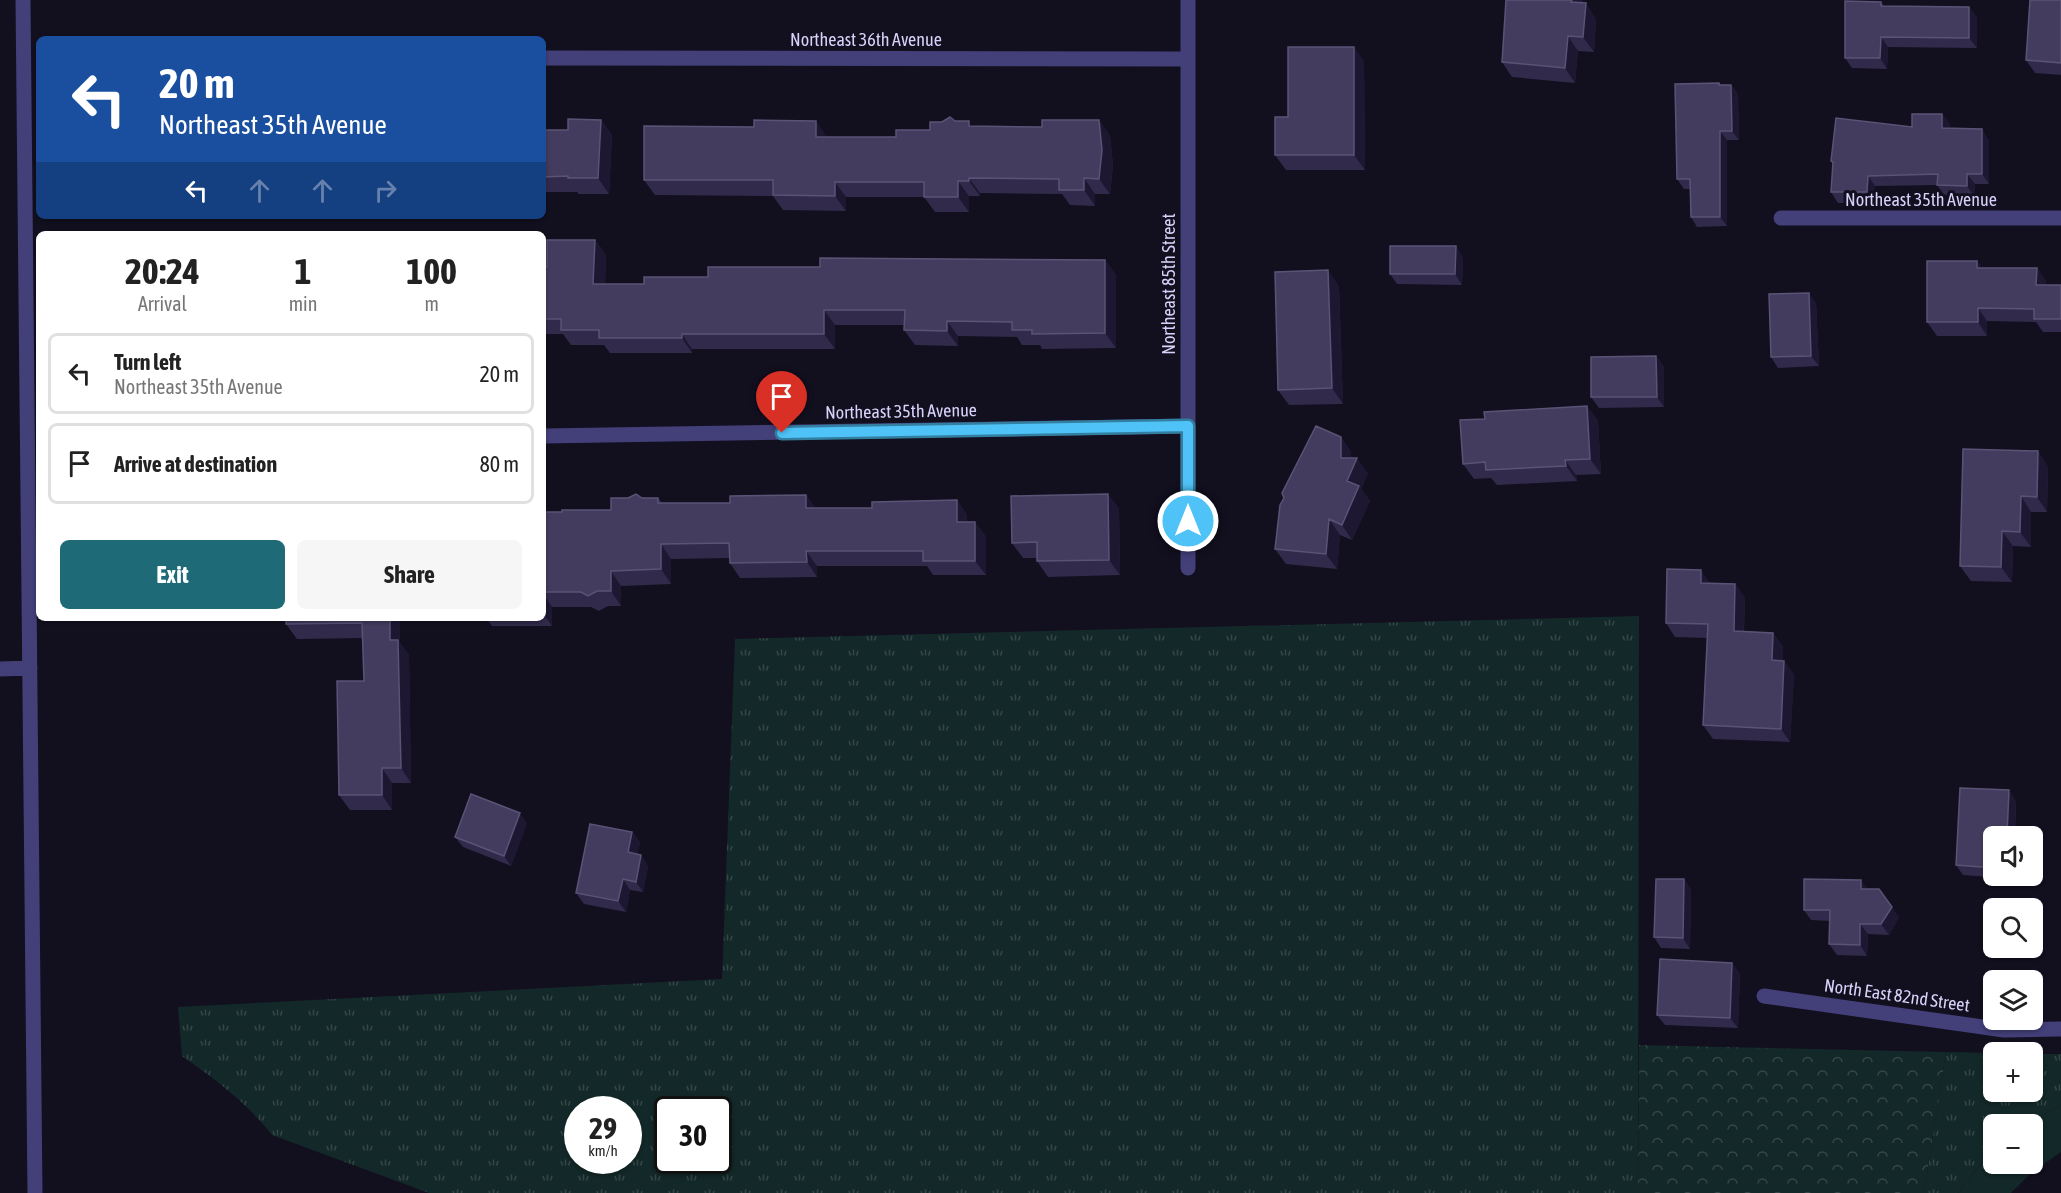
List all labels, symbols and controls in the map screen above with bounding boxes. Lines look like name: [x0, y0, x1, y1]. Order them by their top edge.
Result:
street label: Northeast 36th Avenue: [790, 29, 942, 50]
text: 20 m: [159, 59, 234, 107]
icon: left: [60, 60, 138, 138]
text: Northeast 35th Avenue: [159, 109, 387, 140]
icon: left: [180, 174, 213, 207]
icon: ahead: [243, 174, 276, 207]
icon: ahead: [306, 174, 339, 207]
icon: right: [369, 174, 402, 207]
street label: Northeast 35th Avenue: [1845, 189, 1997, 210]
street label: Northeast 85th Street: [1158, 213, 1179, 355]
text: 20:24: [125, 250, 200, 292]
text: 1: [295, 250, 311, 292]
text: 100: [406, 250, 457, 292]
text: Arrival: [138, 292, 187, 315]
text: min: [289, 292, 317, 315]
text: m: [424, 292, 439, 315]
text: Turn left: [114, 349, 181, 375]
icon: left: [63, 357, 96, 390]
text: 20 m: [479, 361, 519, 387]
pin: [756, 371, 807, 433]
text: Northeast 35th Avenue: [114, 375, 283, 398]
icon: arrive: [765, 380, 798, 413]
street label: Northeast 35th Avenue: [825, 399, 977, 423]
icon: arrive: [63, 447, 96, 480]
text: Arrive at destination: [114, 451, 277, 477]
text: 80 m: [479, 451, 519, 477]
position arrow: [1156, 489, 1220, 553]
button: Exit: [60, 540, 285, 609]
button: Share: [297, 540, 522, 609]
map controls: [1983, 826, 2043, 1174]
button: sound: [1983, 826, 2043, 886]
button: search: [1983, 898, 2043, 958]
button: layers: [1983, 970, 2043, 1030]
street label: North East 82nd Street: [1823, 974, 1971, 1016]
button: +: [1983, 1042, 2043, 1102]
speed limit sign: 30: [654, 1096, 732, 1174]
text: 29: [589, 1111, 617, 1145]
button: −: [1983, 1114, 2043, 1174]
text: km/h: [588, 1142, 618, 1159]

